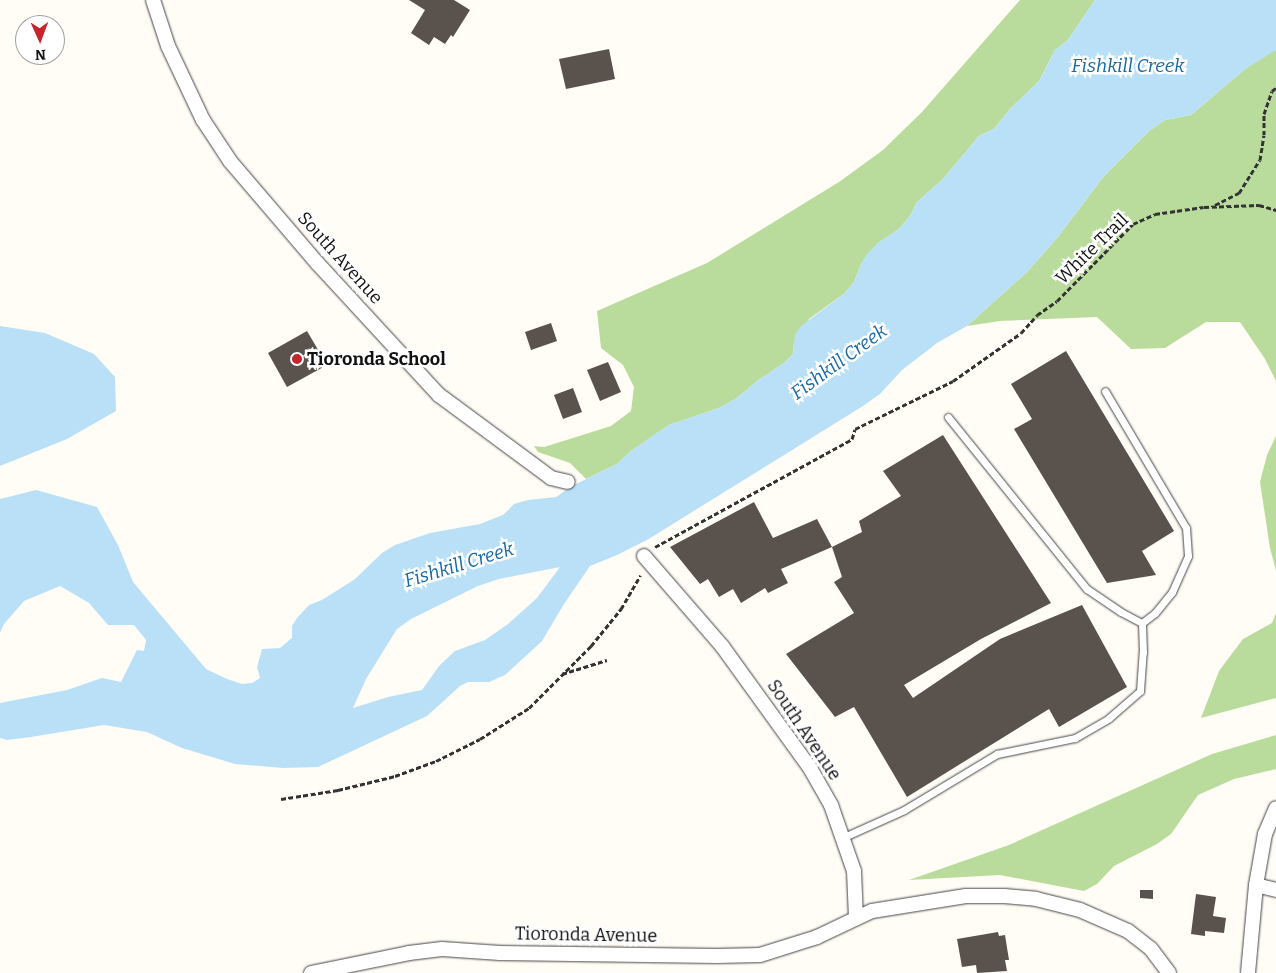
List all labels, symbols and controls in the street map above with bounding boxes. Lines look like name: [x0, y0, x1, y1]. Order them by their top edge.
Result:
north arrow: [15, 15, 65, 65]
text: N: [35, 46, 46, 63]
water label: Fishkill Creek: [1071, 55, 1185, 77]
street label: South Avenue: [293, 207, 387, 309]
street label: White Trail: [1051, 209, 1133, 289]
water label: Fishkill Creek: [786, 319, 892, 405]
place label: Tioronda School: [307, 348, 446, 370]
marker: Tioronda School: [291, 353, 303, 365]
water label: Fishkill Creek: [402, 538, 516, 592]
street label: South Avenue: [762, 676, 846, 784]
street label: Tioronda Avenue: [515, 923, 657, 947]

